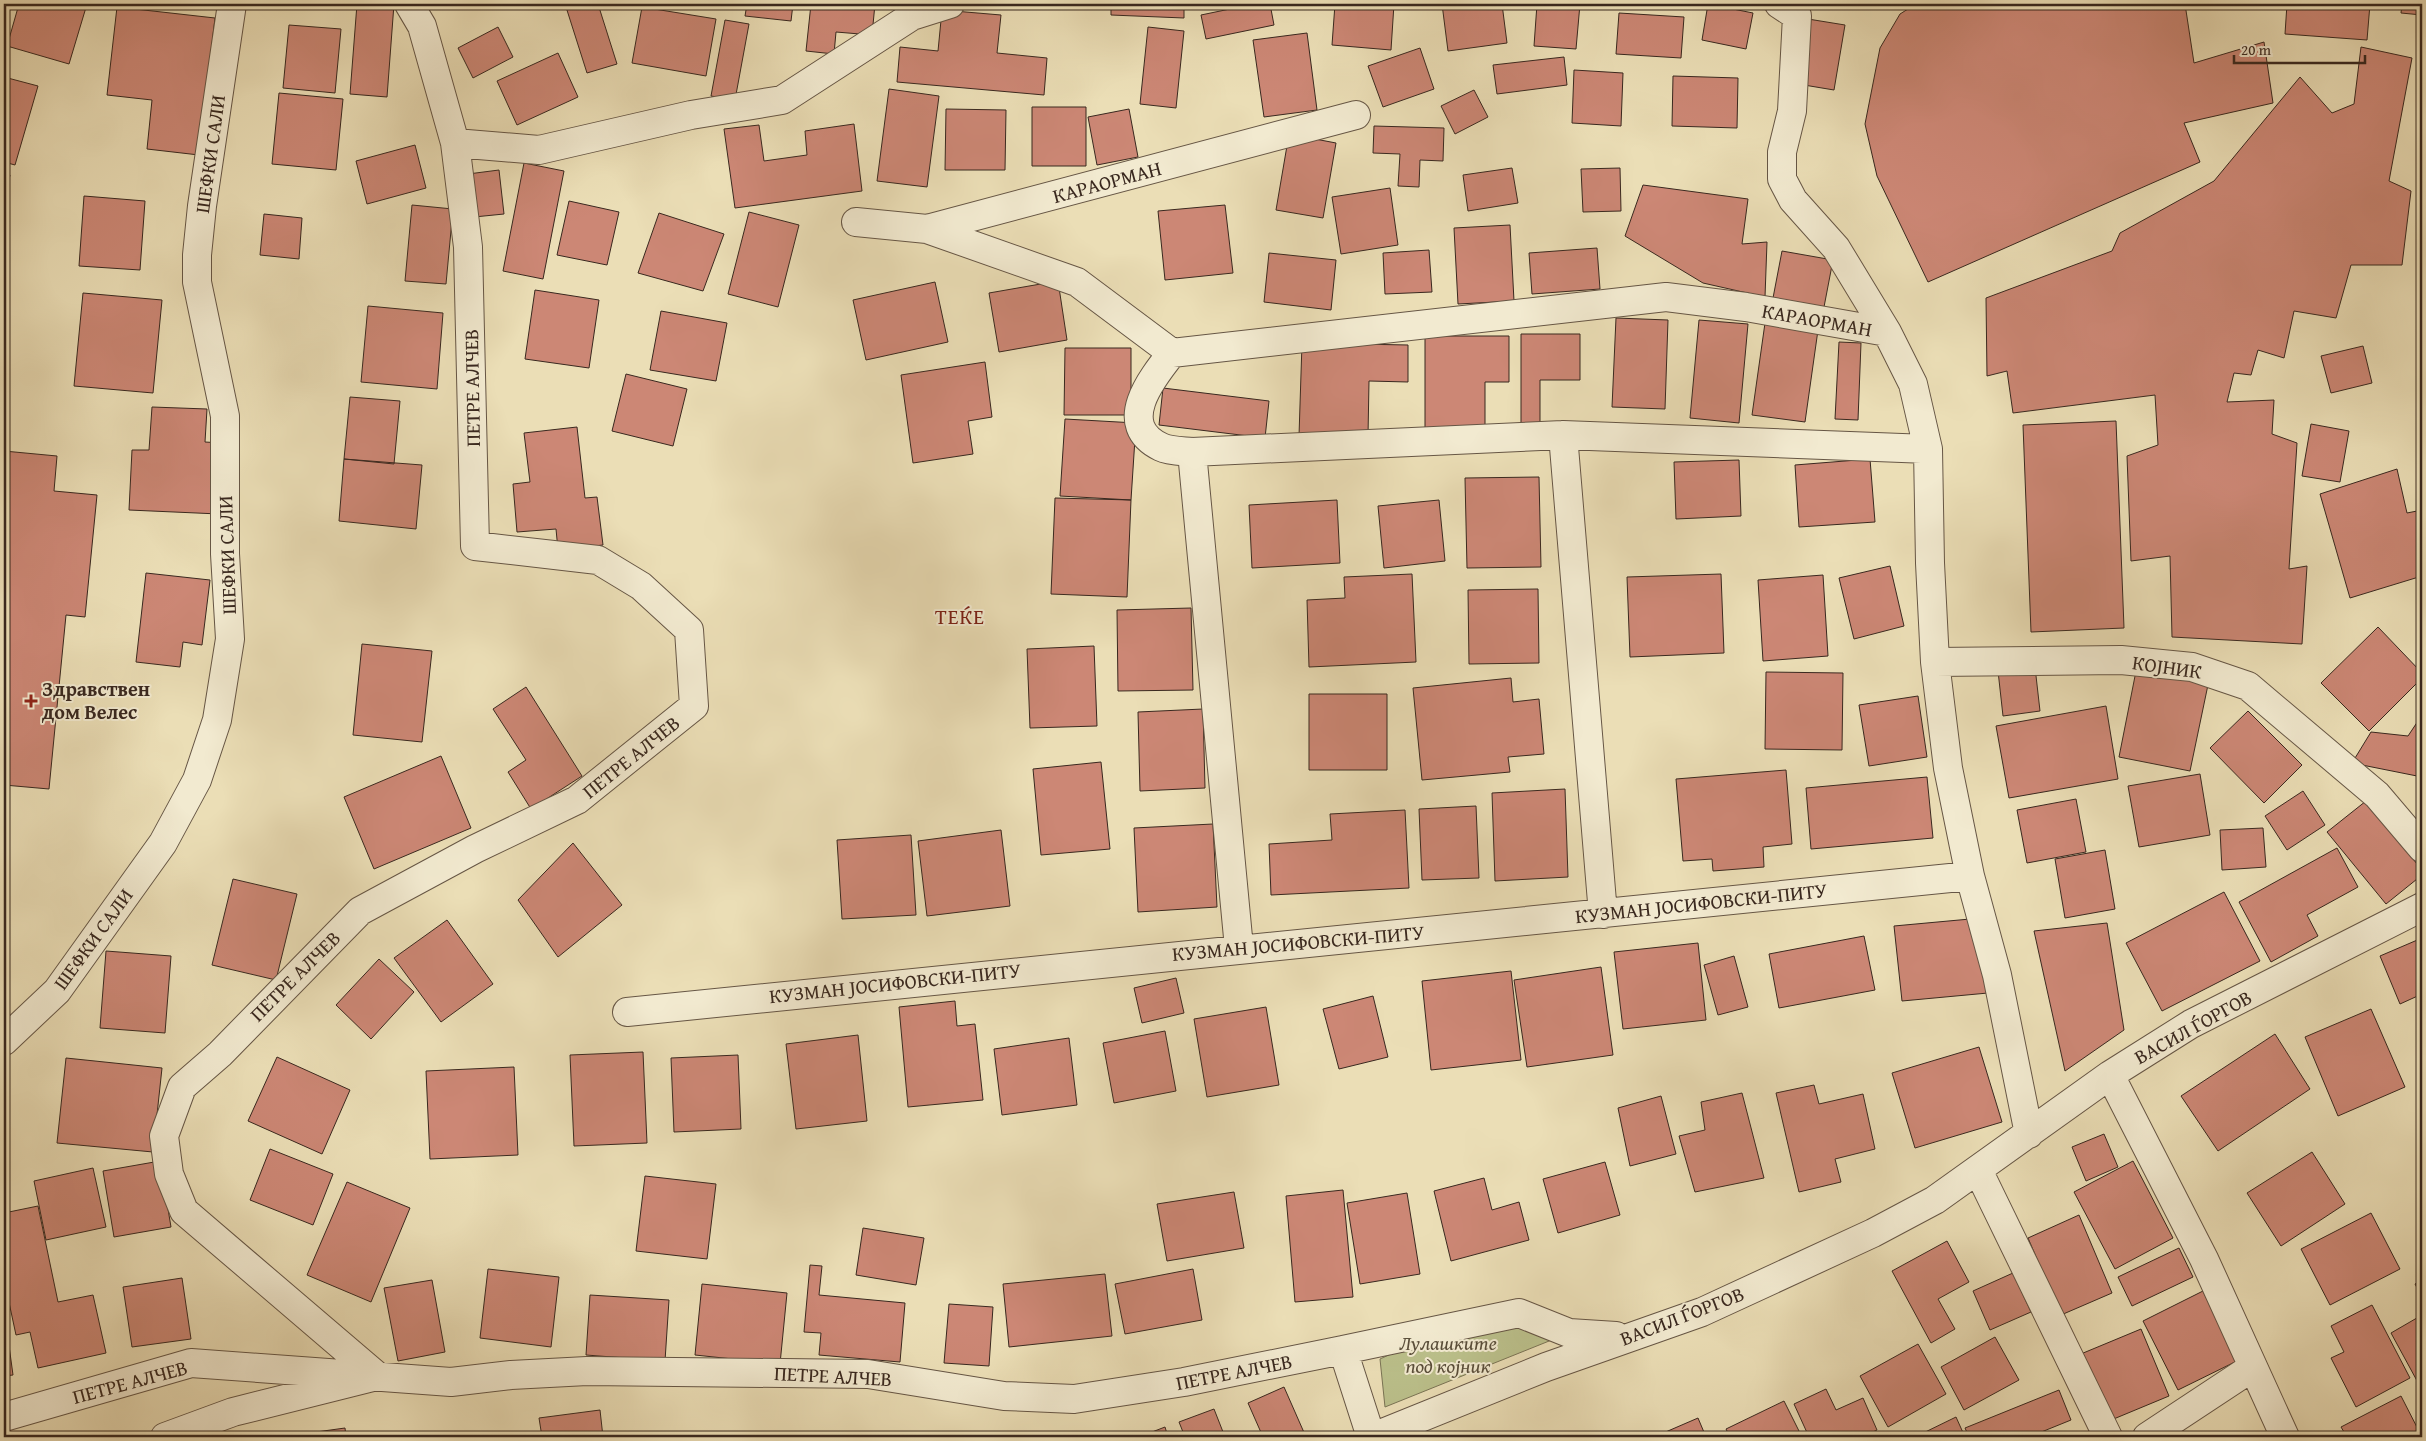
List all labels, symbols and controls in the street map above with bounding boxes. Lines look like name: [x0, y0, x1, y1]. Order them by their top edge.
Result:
scale bar: [2234, 32, 2365, 64]
text: 20 m: [2241, 39, 2272, 60]
street label: ШЕФКИ САЛИ: [187, 93, 232, 215]
street label: КАРАОРМАН: [1049, 153, 1164, 210]
street label: КАРАОРМАН: [1760, 296, 1874, 343]
street label: ПЕТРЕ АЛЧЕВ: [456, 329, 487, 447]
street label: ШЕФКИ САЛИ: [210, 495, 243, 615]
district label: ТЕЌЕ: [935, 601, 985, 632]
street label: КОЈНИК: [2131, 647, 2204, 686]
place label: Здравствен дом Велес: [42, 674, 150, 726]
marker: Здравствен дом Велес: [24, 694, 38, 708]
street label: ПЕТРЕ АЛЧЕВ: [576, 708, 686, 805]
street label: КУЗМАН ЈОСИФОВСКИ-ПИТУ: [1574, 875, 1829, 930]
street label: ШЕФКИ САЛИ: [46, 882, 139, 995]
street label: КУЗМАН ЈОСИФОВСКИ-ПИТУ: [1171, 917, 1426, 968]
street label: ПЕТРЕ АЛЧЕВ: [243, 924, 347, 1028]
street label: КУЗМАН ЈОСИФОВСКИ-ПИТУ: [768, 955, 1023, 1010]
street label: ВАСИЛ ЃОРГОВ: [2129, 982, 2257, 1071]
street label: ВАСИЛ ЃОРГОВ: [1616, 1279, 1748, 1352]
park label: Лулашките под којник: [1399, 1328, 1497, 1380]
street label: ПЕТРЕ АЛЧЕВ: [1173, 1346, 1295, 1397]
street label: ПЕТРЕ АЛЧЕВ: [69, 1352, 191, 1411]
street label: ПЕТРЕ АЛЧЕВ: [773, 1358, 893, 1393]

